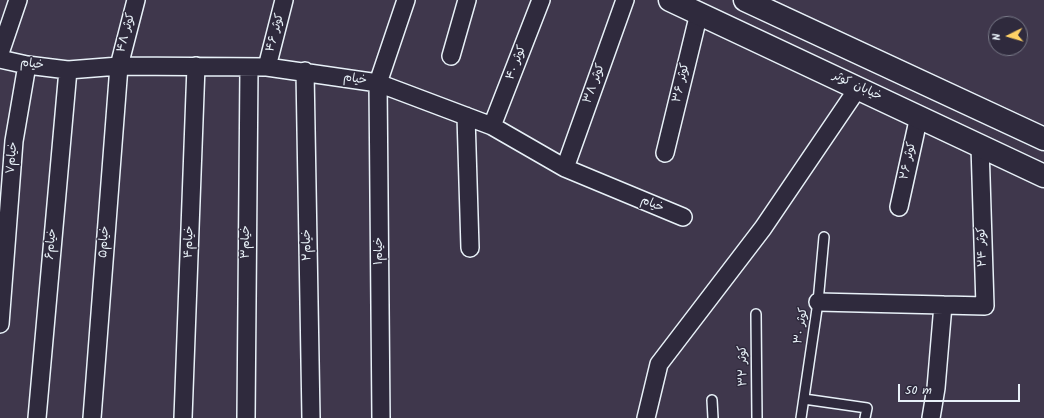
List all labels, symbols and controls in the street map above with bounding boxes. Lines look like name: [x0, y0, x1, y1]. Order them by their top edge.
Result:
street label: کوثر ۴۸: [115, 12, 139, 54]
street label: کوثر ۴۶: [264, 12, 288, 54]
north arrow: [988, 16, 1028, 56]
text: N: [988, 33, 1006, 41]
street label: کوثر ۴۰: [504, 44, 530, 82]
street label: خیام: [19, 56, 45, 74]
street label: کوثر ۳۸: [581, 62, 609, 106]
street label: کوثر ۳۶: [670, 62, 694, 104]
street label: خیابان کوثر: [830, 69, 884, 105]
street label: خیام: [342, 71, 368, 89]
street label: خیام۷: [4, 141, 22, 175]
street label: کوثر ۲۶: [898, 141, 920, 181]
street label: خیام: [638, 194, 666, 216]
street label: خیام۵: [97, 225, 113, 259]
street label: خیام۴: [182, 225, 198, 259]
street label: خیام۳: [240, 225, 254, 259]
street label: کوثر ۲۴: [975, 227, 991, 267]
street label: خیام۶: [43, 228, 61, 260]
street label: خیام۲: [301, 229, 315, 261]
street label: خیام۱: [373, 237, 387, 265]
street label: کوثر ۳۰: [792, 307, 812, 345]
street label: کوثر ۳۲: [736, 345, 752, 387]
scale bar: [900, 376, 1022, 402]
text: 50 m: [905, 381, 932, 400]

